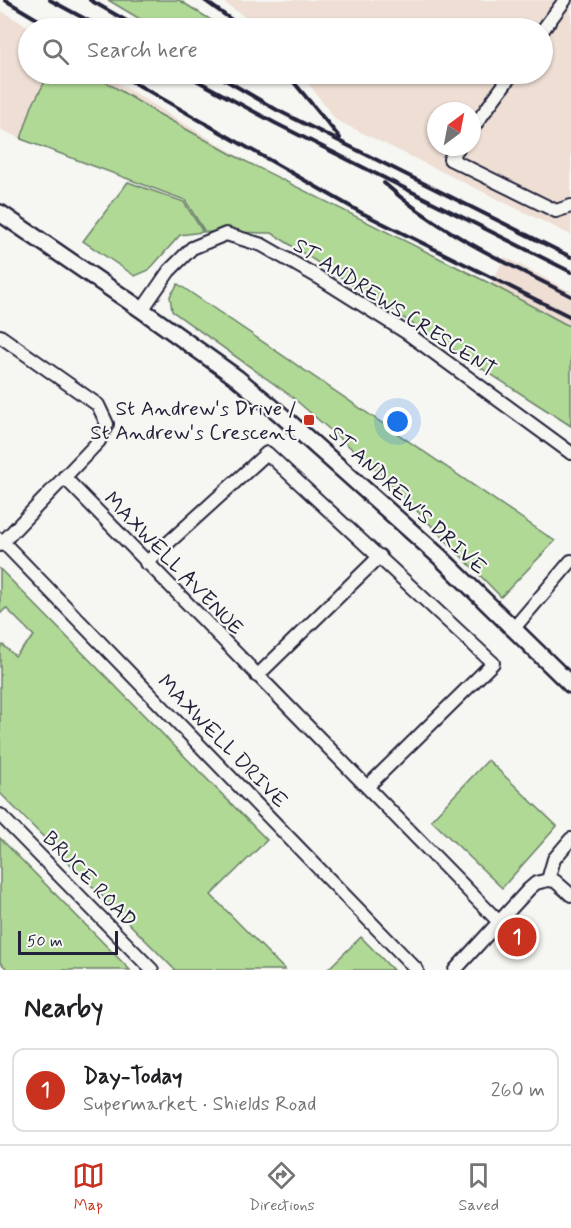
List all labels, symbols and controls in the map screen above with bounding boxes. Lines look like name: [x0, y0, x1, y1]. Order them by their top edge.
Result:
search box: [18, 18, 553, 84]
icon: search: [39, 35, 72, 68]
text: Search here: [87, 37, 198, 65]
north arrow: [427, 102, 481, 156]
street label: ST ANDREWS CRESCENT: [288, 232, 501, 384]
place label: St Andrew's Drive / St Andrew's Crescent: [90, 395, 298, 447]
your location: [383, 407, 412, 436]
marker: St Andrew's Drive / St Andrew's Crescent: [302, 413, 316, 427]
street label: ST ANDREW'S DRIVE: [322, 420, 492, 581]
street label: MAXWELL AVENUE: [97, 486, 249, 642]
street label: MAXWELL DRIVE: [151, 669, 294, 815]
street label: BRUCE ROAD: [36, 825, 143, 934]
pin: 1: [498, 914, 536, 960]
scale bar: [18, 928, 118, 956]
text: 50 m: [27, 931, 63, 952]
text: Nearby: [24, 992, 103, 1026]
text: Day-Today: [83, 1063, 182, 1091]
text: 1: [41, 1077, 50, 1104]
text: 260 m: [491, 1077, 545, 1104]
text: Supermarket · Shields Road: [83, 1091, 316, 1118]
tab: Map: [72, 1159, 105, 1216]
tab: Directions: [249, 1159, 315, 1216]
tab: Saved: [459, 1159, 499, 1216]

